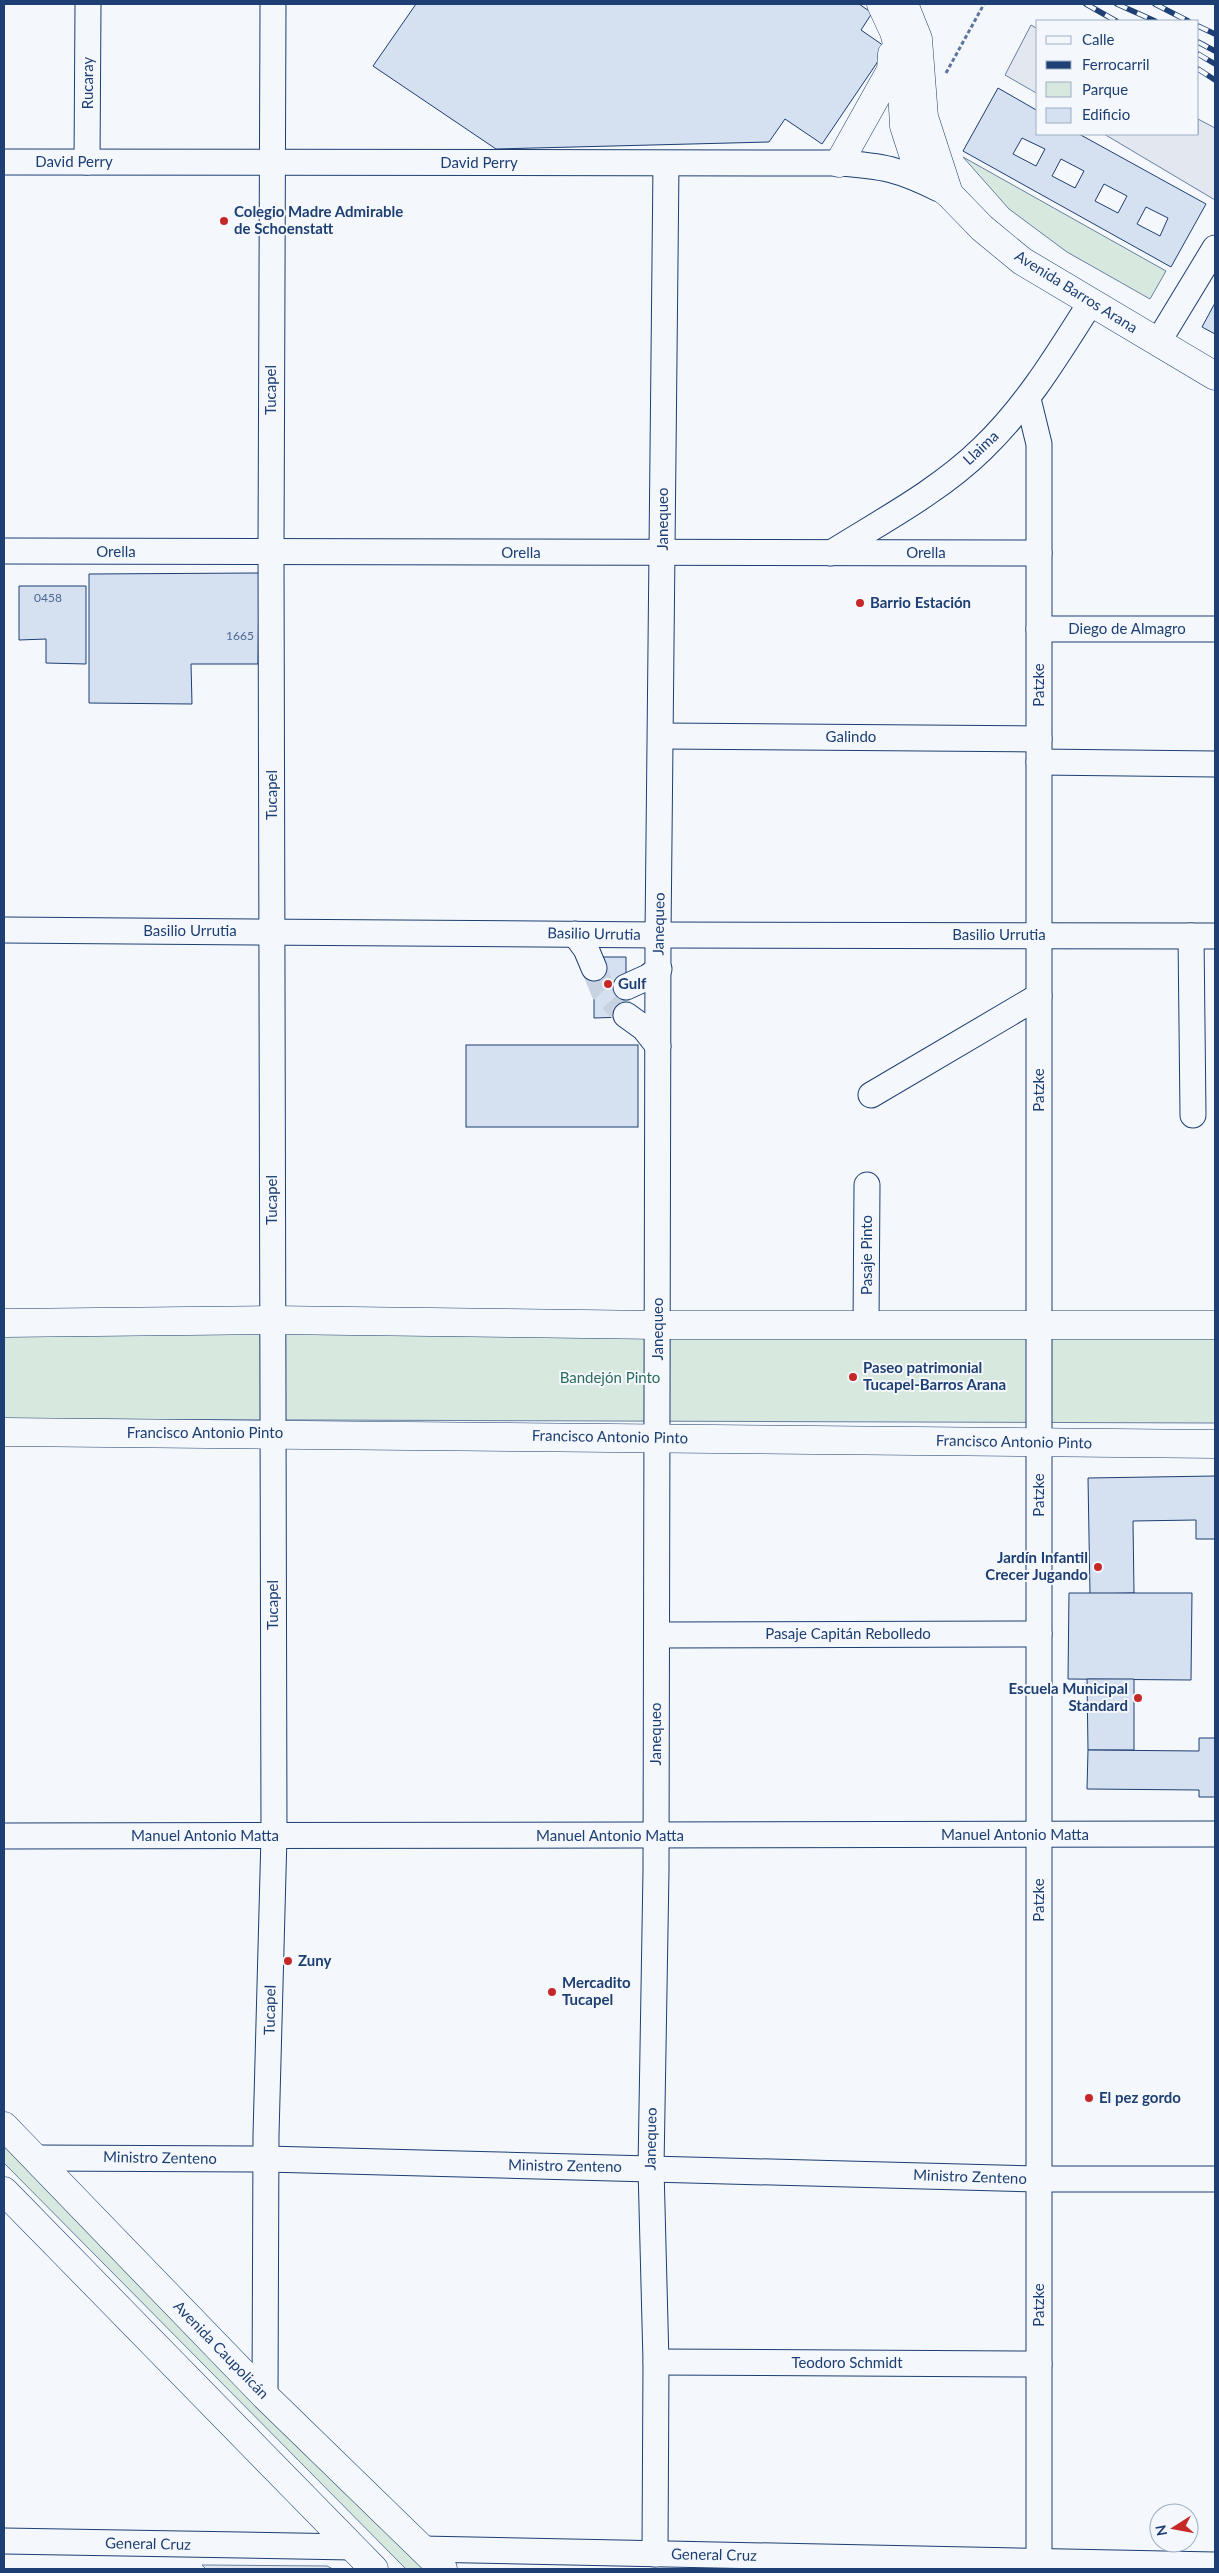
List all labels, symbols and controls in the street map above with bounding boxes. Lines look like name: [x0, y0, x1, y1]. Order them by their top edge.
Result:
legend: [1036, 20, 1199, 135]
text: Calle: [1082, 30, 1115, 48]
text: Ferrocarril: [1082, 55, 1150, 73]
street label: Rucaray: [78, 57, 96, 109]
text: Parque: [1082, 80, 1128, 98]
text: Edificio: [1082, 105, 1130, 123]
street label: David Perry: [35, 152, 113, 170]
street label: David Perry: [440, 153, 518, 171]
place label: Colegio Madre Admirable de Schoenstatt: [234, 202, 403, 237]
marker: Colegio Madre Admirable de Schoenstatt: [218, 215, 230, 227]
street label: Avenida Barros Arana: [1012, 246, 1141, 336]
street label: Tucapel: [261, 365, 279, 415]
street label: Llaima: [959, 426, 1002, 468]
street label: Janequeo: [653, 488, 671, 550]
street label: Orella: [96, 542, 136, 560]
street label: Orella: [501, 543, 541, 561]
street label: Orella: [906, 543, 946, 561]
house number: 0458: [34, 590, 62, 605]
place label: Barrio Estación: [870, 593, 971, 611]
marker: Barrio Estación: [854, 597, 866, 609]
street label: Diego de Almagro: [1068, 619, 1186, 637]
house number: 1665: [226, 628, 254, 643]
street label: Patzke: [1029, 663, 1047, 707]
street label: Galindo: [826, 727, 876, 745]
street label: Tucapel: [262, 770, 280, 820]
street label: Janequeo: [648, 892, 668, 956]
street label: Basilio Urrutia: [143, 921, 237, 939]
street label: Basilio Urrutia: [547, 923, 641, 943]
street label: Basilio Urrutia: [952, 925, 1046, 943]
place label: Gulf: [618, 974, 647, 992]
marker: Gulf: [602, 978, 614, 990]
street label: Patzke: [1029, 1068, 1047, 1112]
street label: Tucapel: [262, 1175, 280, 1225]
street label: Pasaje Pinto: [857, 1215, 875, 1295]
street label: Janequeo: [648, 1298, 666, 1360]
place label: Paseo patrimonial Tucapel-Barros Arana: [863, 1358, 1006, 1393]
park label: Bandejón Pinto: [560, 1368, 660, 1386]
marker: Paseo patrimonial Tucapel-Barros Arana: [847, 1371, 859, 1383]
street label: Francisco Antonio Pinto: [127, 1423, 283, 1441]
street label: Francisco Antonio Pinto: [532, 1426, 688, 1446]
street label: Francisco Antonio Pinto: [936, 1431, 1092, 1451]
street label: Patzke: [1029, 1473, 1047, 1517]
place label: Jardín Infantil Crecer Jugando: [985, 1548, 1088, 1583]
marker: Jardín Infantil Crecer Jugando: [1092, 1561, 1104, 1573]
street label: Tucapel: [263, 1580, 281, 1630]
street label: Pasaje Capitán Rebolledo: [765, 1624, 931, 1642]
place label: Escuela Municipal Standard: [1009, 1679, 1128, 1714]
marker: Escuela Municipal Standard: [1132, 1692, 1144, 1704]
street label: Janequeo: [646, 1703, 664, 1765]
street label: Manuel Antonio Matta: [941, 1825, 1089, 1843]
street label: Manuel Antonio Matta: [131, 1826, 279, 1844]
street label: Manuel Antonio Matta: [536, 1826, 684, 1844]
street label: Patzke: [1029, 1878, 1047, 1922]
place label: Zuny: [298, 1951, 331, 1969]
marker: Zuny: [282, 1955, 294, 1967]
place label: Mercadito Tucapel: [562, 1973, 631, 2008]
street label: Tucapel: [260, 1985, 278, 2035]
marker: Mercadito Tucapel: [546, 1986, 558, 1998]
place label: El pez gordo: [1099, 2088, 1181, 2106]
marker: El pez gordo: [1083, 2092, 1095, 2104]
street label: Janequeo: [640, 2107, 660, 2171]
street label: Ministro Zenteno: [103, 2147, 217, 2167]
street label: Ministro Zenteno: [508, 2155, 622, 2175]
street label: Ministro Zenteno: [913, 2165, 1027, 2187]
street label: Patzke: [1029, 2283, 1047, 2327]
street label: Avenida Caupolicán: [170, 2296, 273, 2402]
street label: Teodoro Schmidt: [791, 2353, 903, 2371]
north arrow: [1149, 2503, 1199, 2553]
text: N: [1151, 2524, 1170, 2537]
street label: General Cruz: [105, 2533, 191, 2553]
street label: General Cruz: [671, 2544, 757, 2564]

